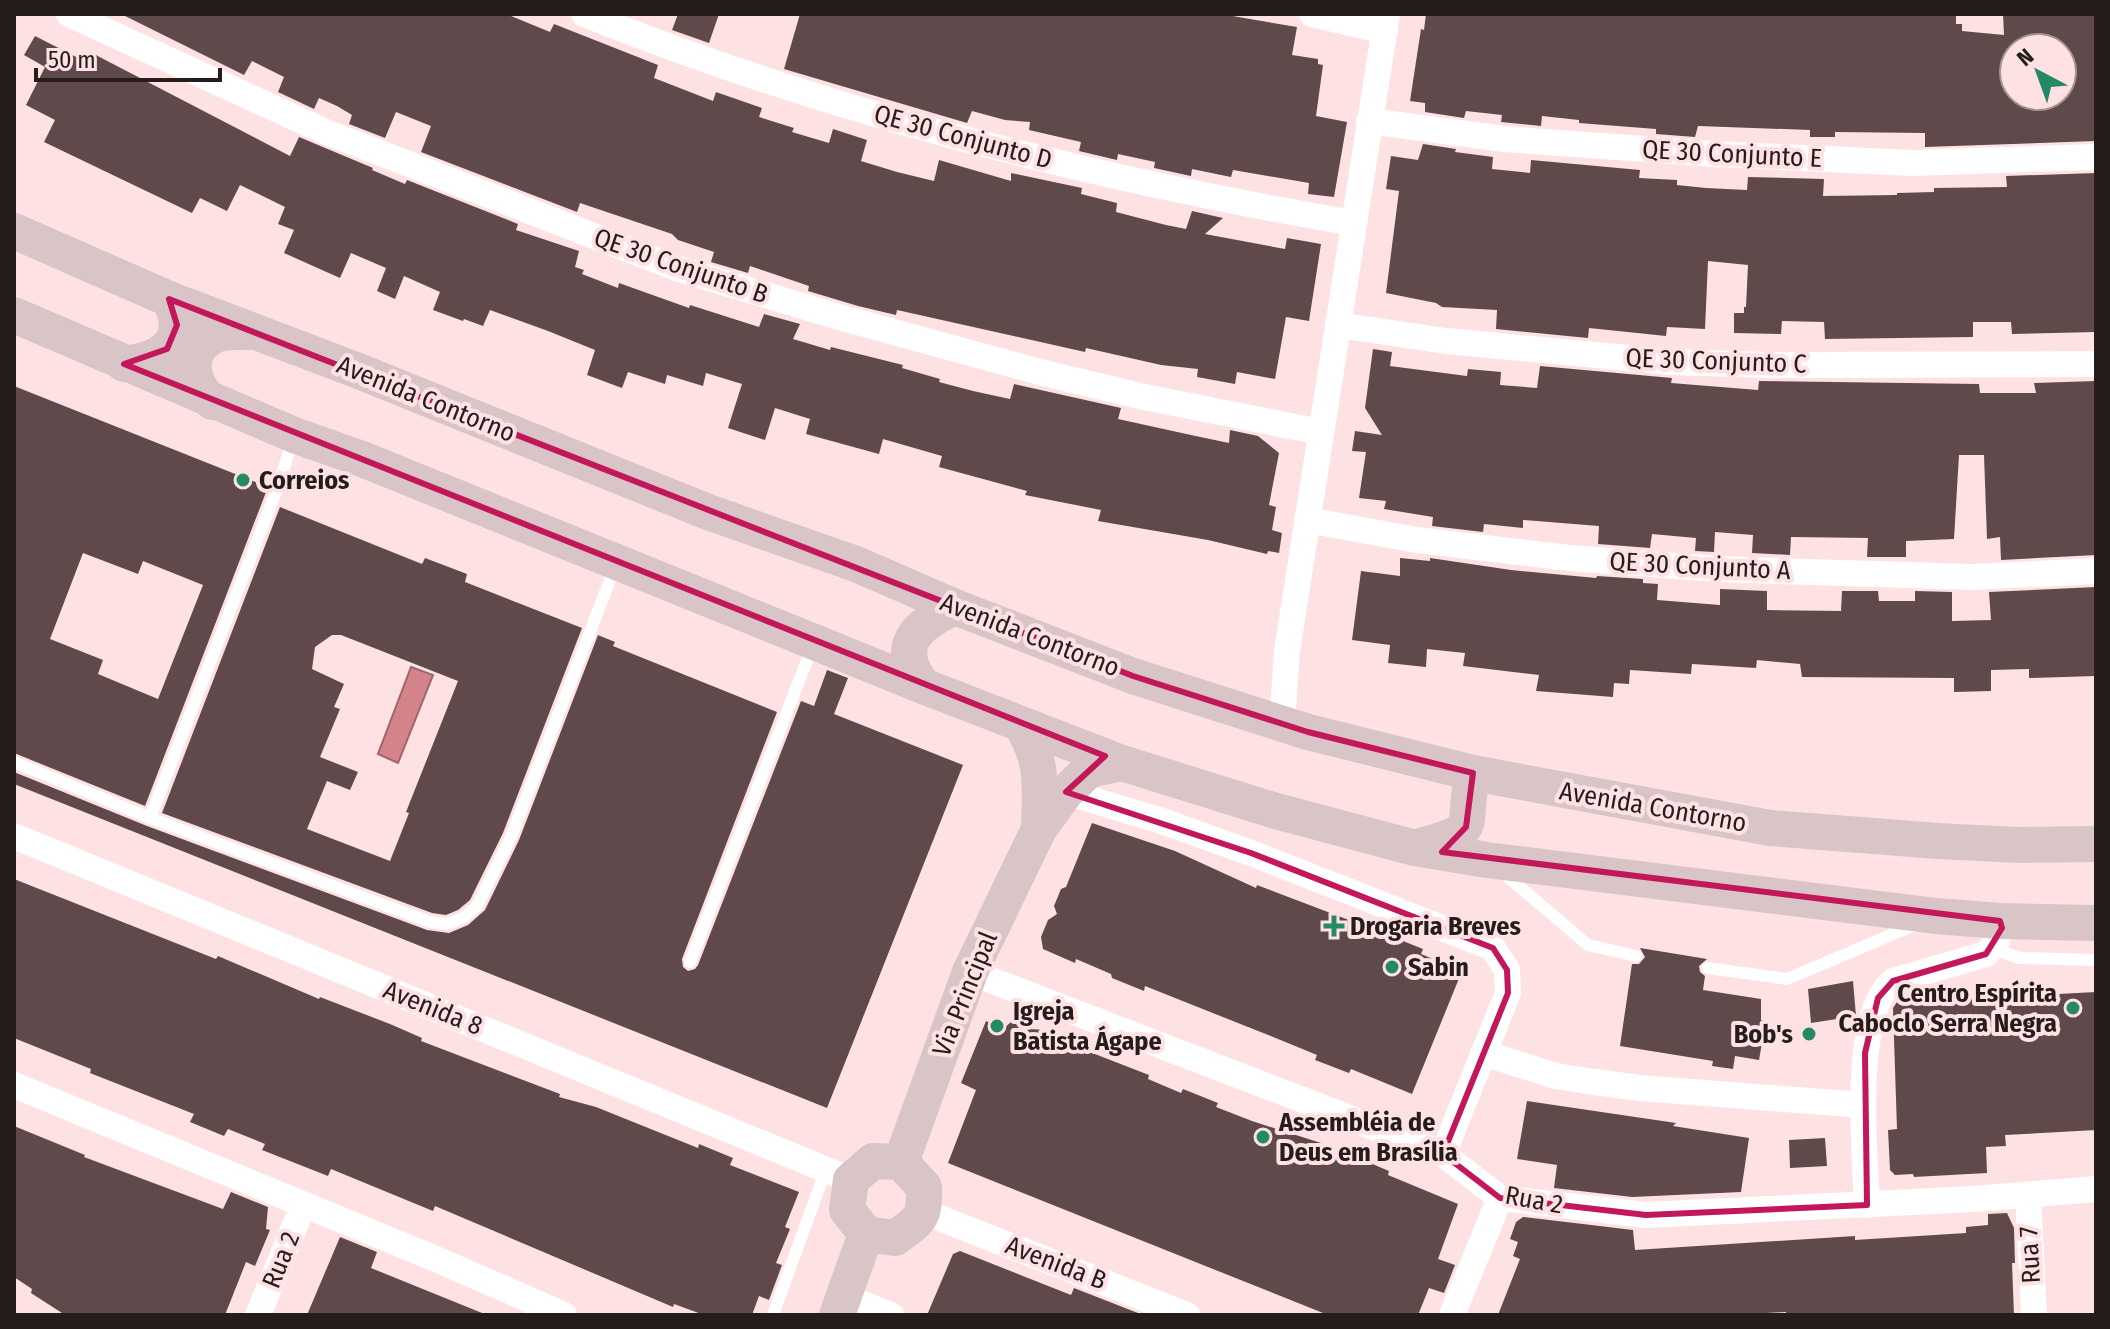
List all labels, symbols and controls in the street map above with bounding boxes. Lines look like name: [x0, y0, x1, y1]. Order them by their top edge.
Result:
scale bar: [36, 32, 220, 82]
north arrow: [1998, 32, 2078, 112]
text: N: [2011, 43, 2039, 72]
text: 50 m: [48, 46, 96, 74]
street label: QE 30 Conjunto D: [871, 98, 1055, 176]
street label: QE 30 Conjunto E: [1641, 134, 1823, 174]
street label: QE 30 Conjunto B: [590, 222, 772, 310]
street label: QE 30 Conjunto C: [1625, 342, 1807, 380]
street label: Avenida Contorno: [332, 349, 520, 449]
place label: Correios: [259, 465, 349, 496]
marker: Correios: [234, 471, 252, 489]
street label: QE 30 Conjunto A: [1609, 546, 1792, 586]
street label: Avenida Contorno: [936, 587, 1124, 683]
street label: Avenida Contorno: [1557, 775, 1749, 839]
place label: Drogaria Breves: [1350, 911, 1521, 942]
marker: Drogaria Breves: [1325, 917, 1343, 935]
street label: Via Principal: [926, 927, 1004, 1061]
place label: Sabin: [1408, 952, 1469, 983]
marker: Sabin: [1383, 958, 1401, 976]
street label: Avenida 8: [379, 974, 487, 1042]
place label: Centro Espírita Caboclo Serra Negra: [1838, 978, 2057, 1039]
place label: Igreja Batista Ágape: [1013, 996, 1162, 1057]
marker: Centro Espírita Caboclo Serra Negra: [2064, 999, 2082, 1017]
marker: Igreja Batista Ágape: [988, 1017, 1006, 1035]
place label: Bob's: [1734, 1019, 1793, 1050]
marker: Bob's: [1800, 1025, 1818, 1043]
place label: Assembléia de Deus em Brasília: [1278, 1107, 1458, 1168]
marker: Assembléia de Deus em Brasília: [1254, 1128, 1272, 1146]
street label: Rua 2: [1503, 1180, 1565, 1220]
street label: Rua 7: [2013, 1226, 2047, 1284]
street label: Rua 2: [256, 1227, 306, 1293]
street label: Avenida B: [1001, 1230, 1111, 1296]

